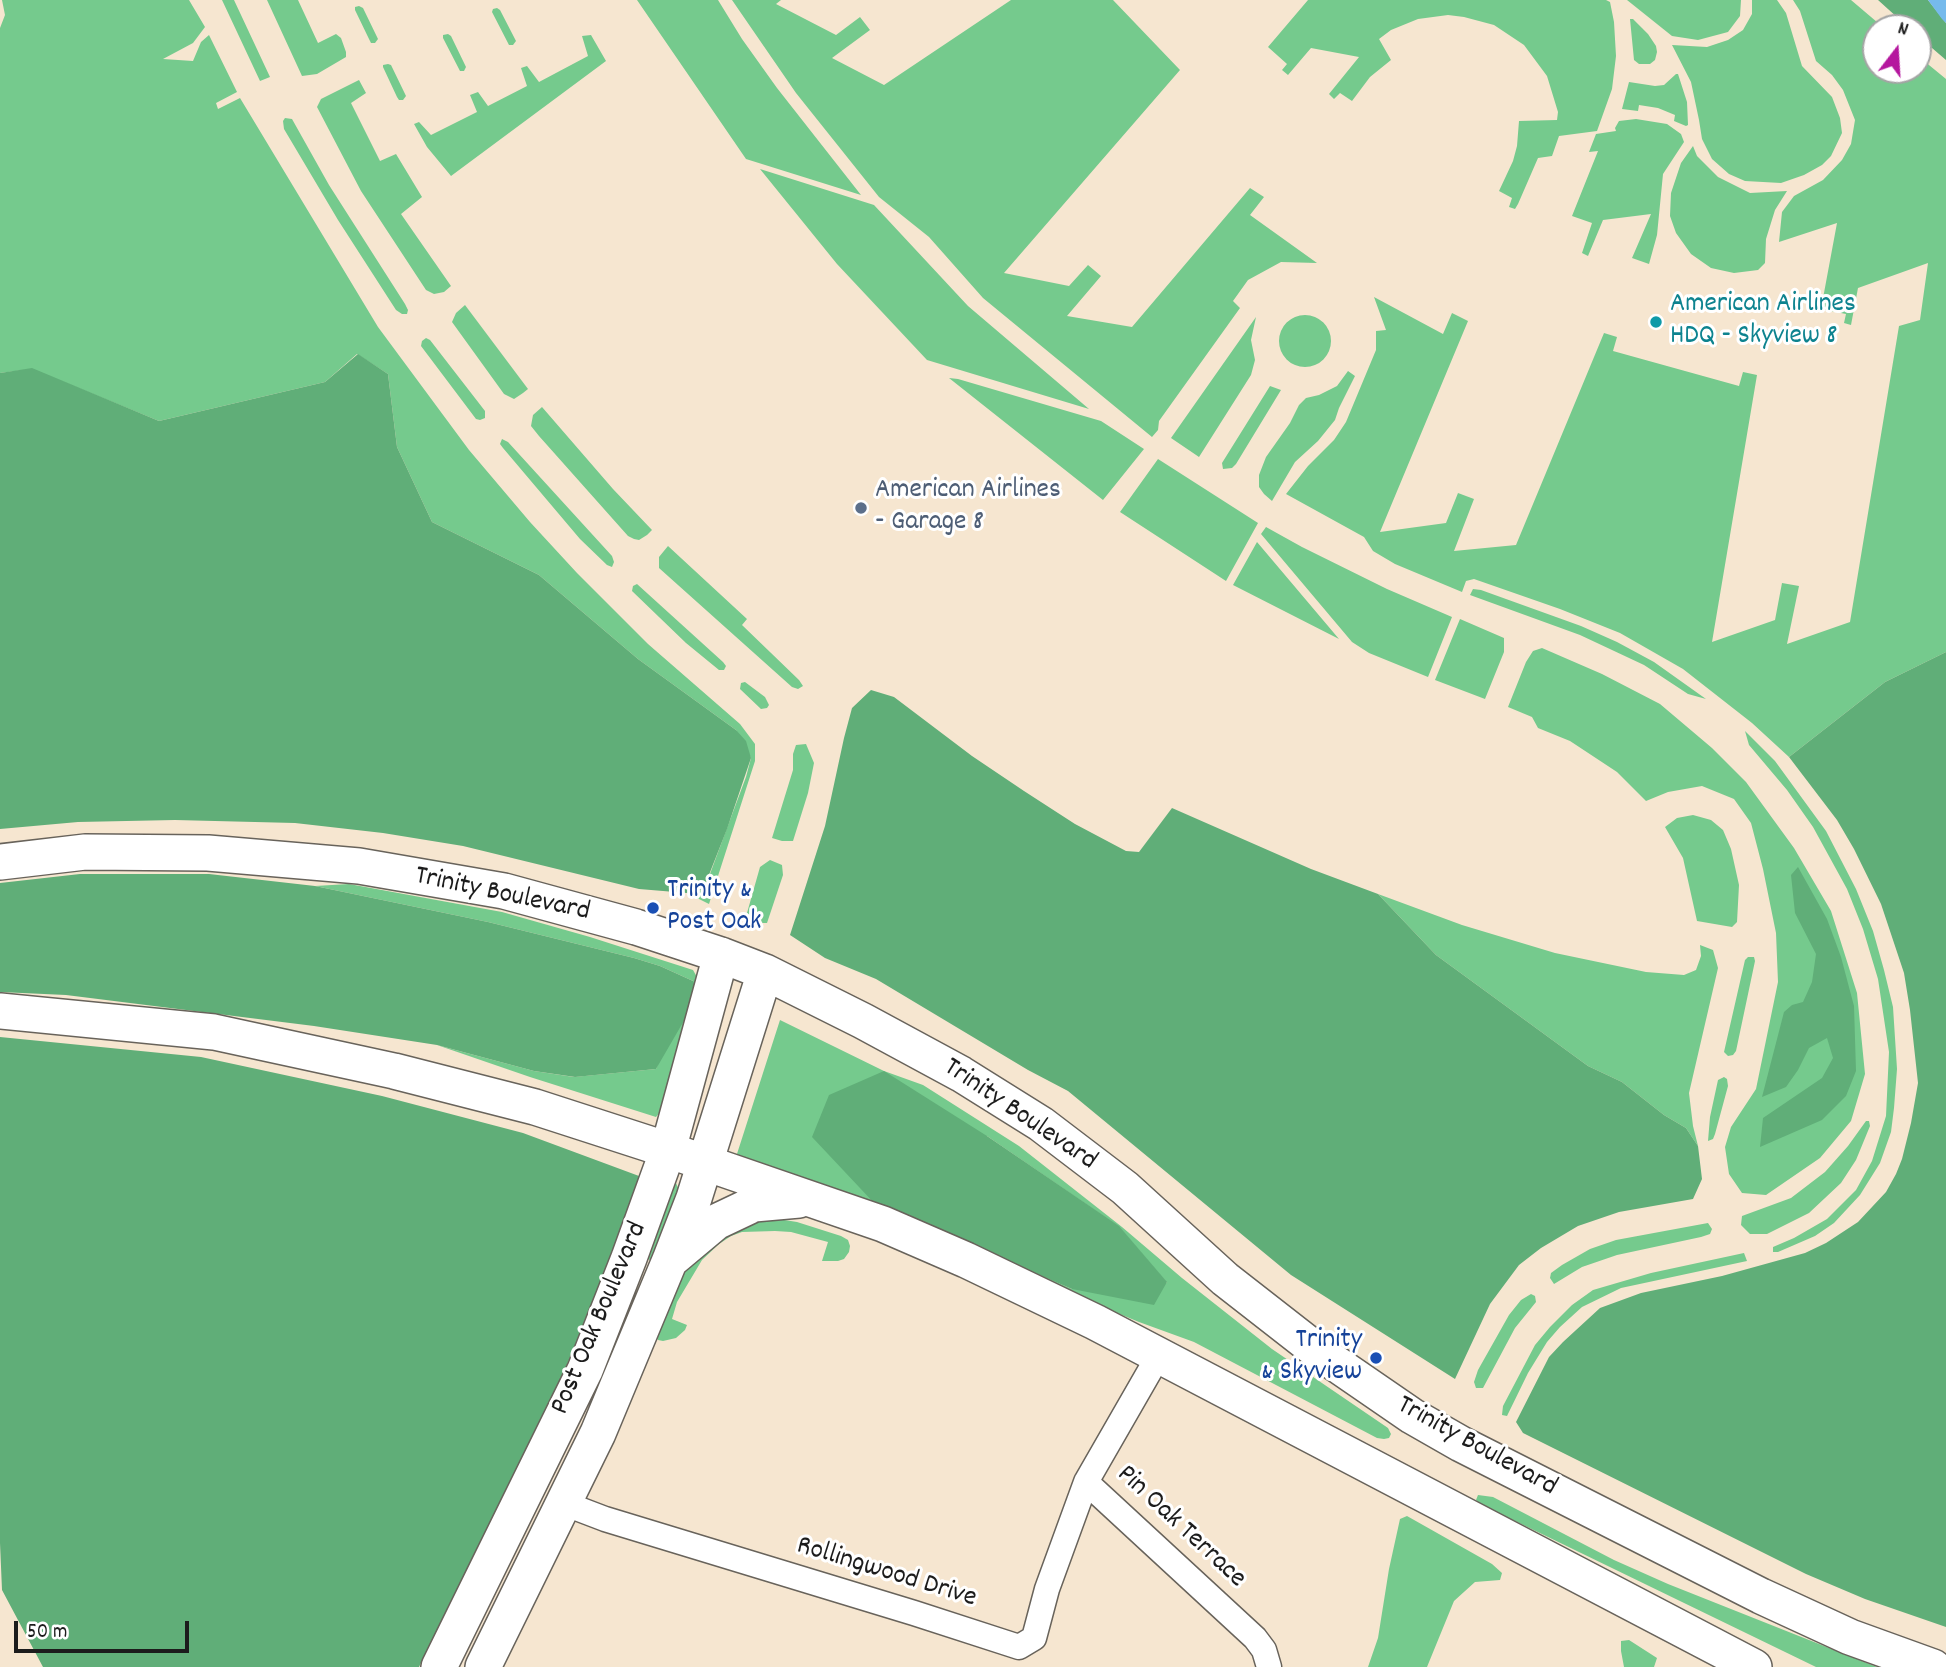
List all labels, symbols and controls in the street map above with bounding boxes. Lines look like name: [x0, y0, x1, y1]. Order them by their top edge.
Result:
north arrow: [1862, 14, 1932, 84]
text: N: [1894, 16, 1911, 45]
place label: American Airlines HDQ - Skyview 8: [1670, 289, 1856, 355]
marker: American Airlines HDQ - Skyview 8: [1648, 314, 1664, 330]
place label: American Airlines - Garage 8: [875, 475, 1061, 541]
marker: American Airlines - Garage 8: [853, 500, 869, 516]
street label: Trinity Boulevard: [411, 861, 593, 931]
place label: Trinity & Post Oak: [667, 875, 761, 941]
marker: Trinity & Post Oak: [645, 900, 661, 916]
street label: Trinity Boulevard: [936, 1052, 1102, 1180]
street label: Post Oak Boulevard: [545, 1218, 657, 1420]
place label: Trinity & Skyview: [1261, 1325, 1362, 1391]
marker: Trinity & Skyview: [1368, 1350, 1384, 1366]
street label: Trinity Boulevard: [1390, 1390, 1562, 1506]
street label: Pin Oak Terrace: [1108, 1459, 1252, 1597]
street label: Rollingwood Drive: [792, 1531, 980, 1617]
scale bar: [18, 1608, 192, 1652]
text: 50 m: [27, 1618, 67, 1648]

